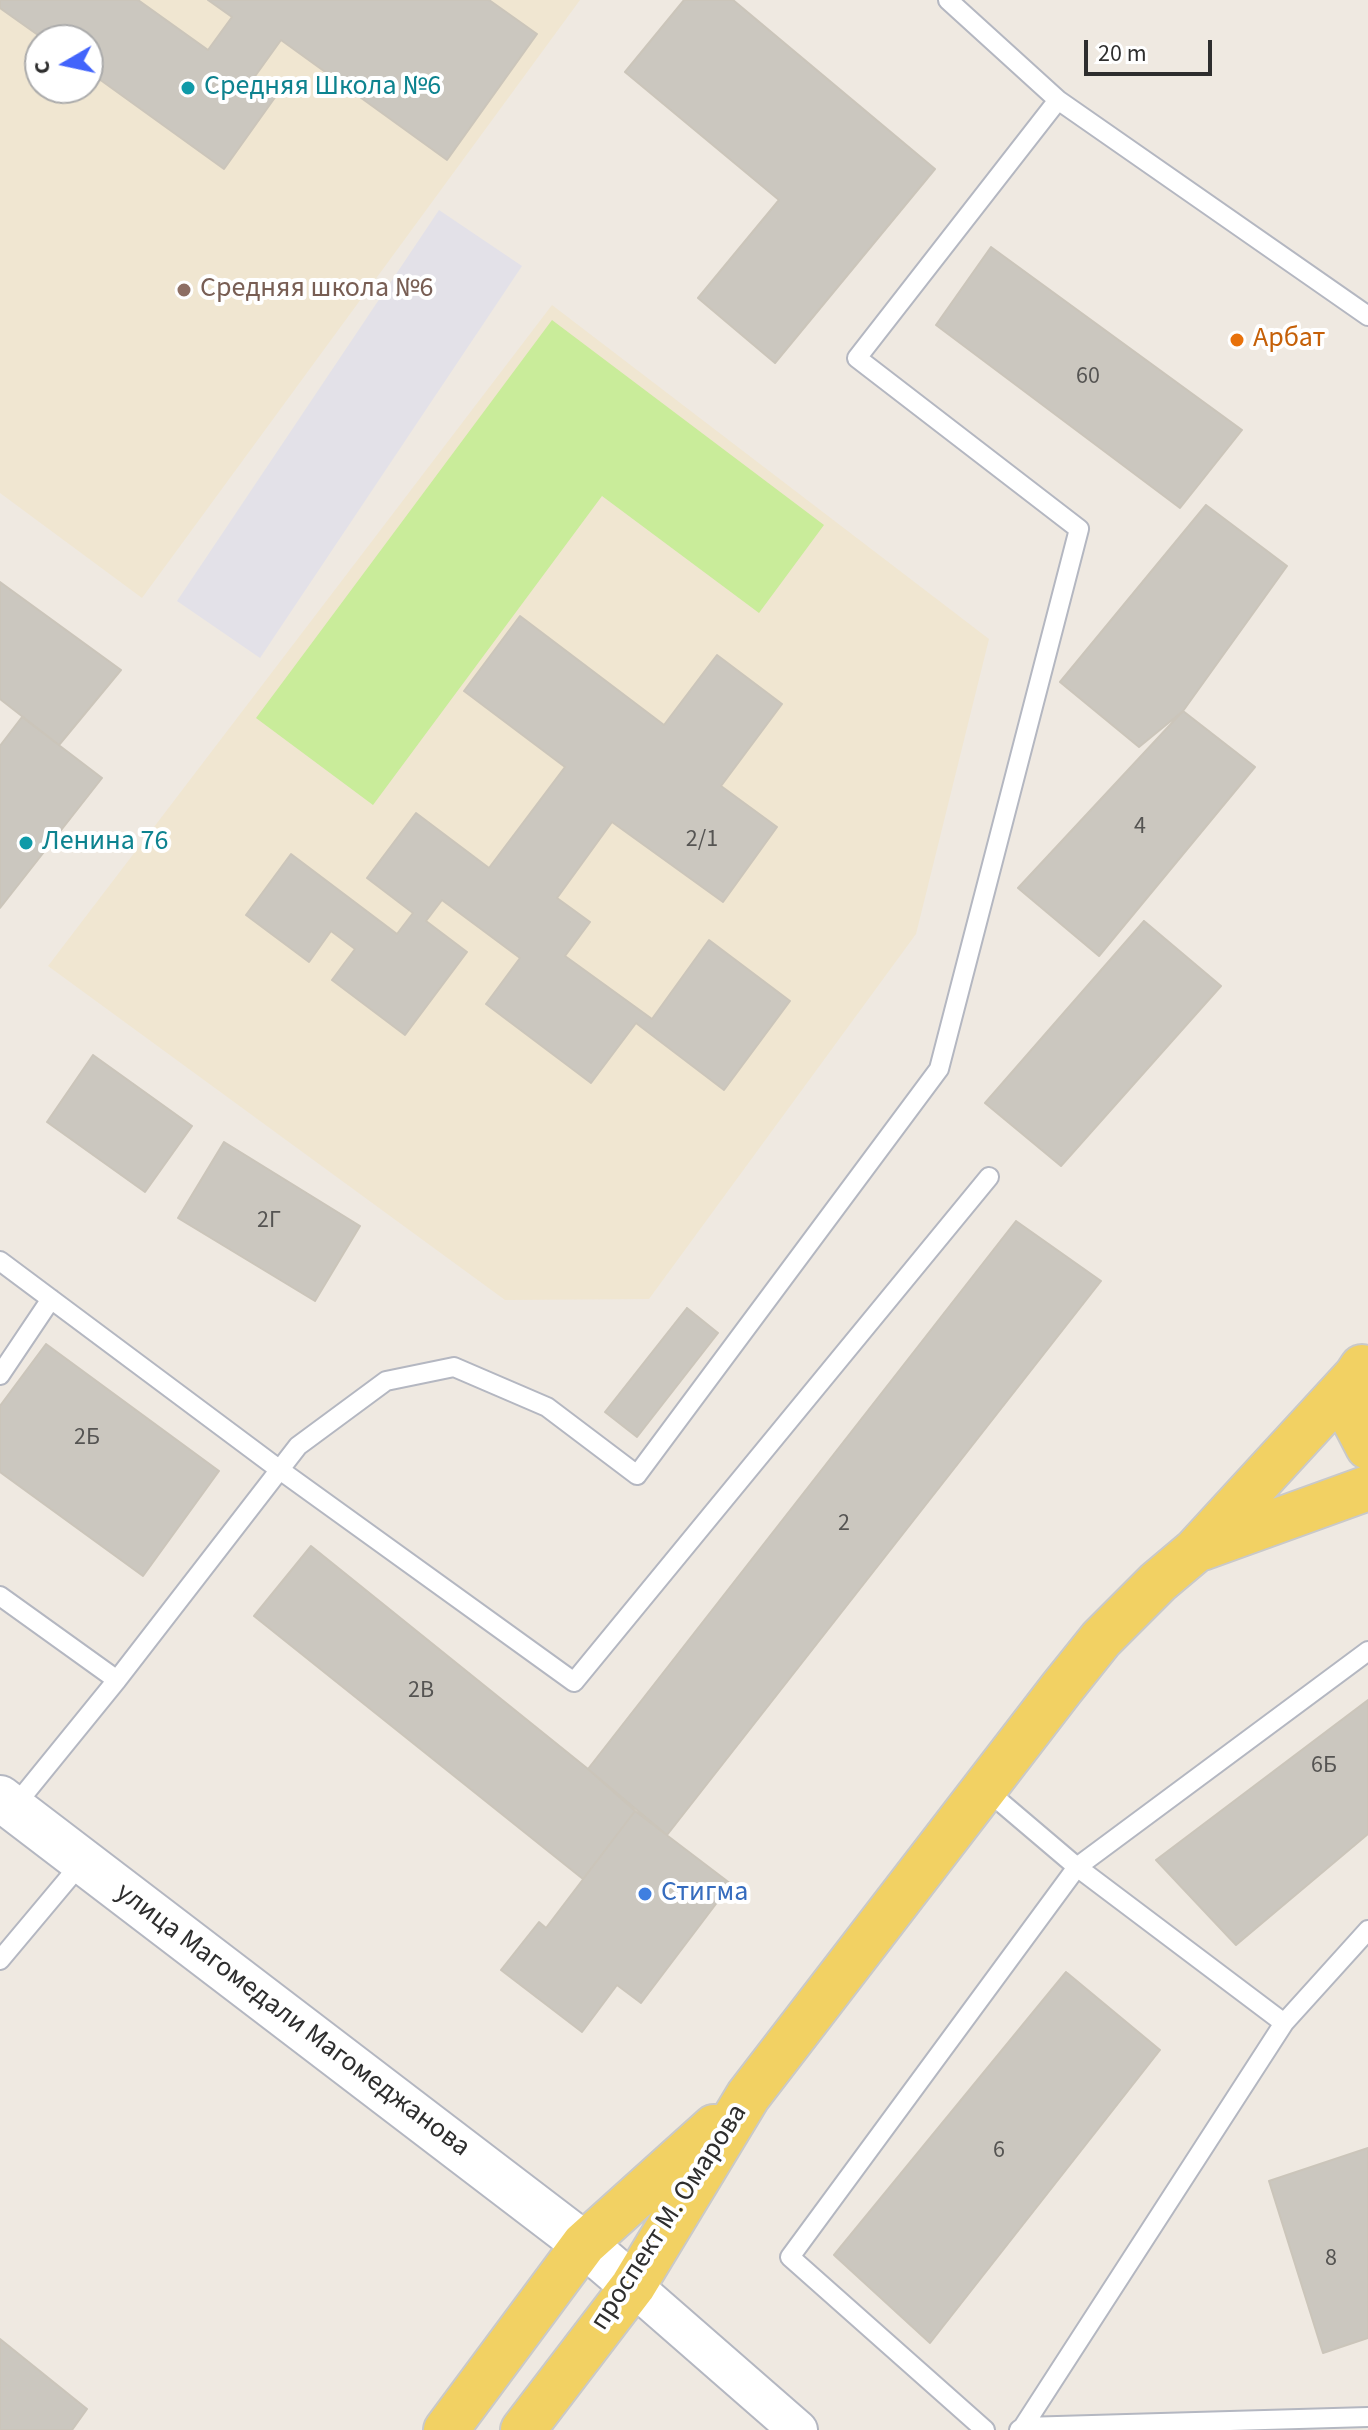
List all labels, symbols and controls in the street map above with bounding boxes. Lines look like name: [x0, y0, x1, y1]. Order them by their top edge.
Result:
north arrow: [24, 24, 104, 104]
scale bar: [1088, 24, 1216, 74]
text: 20 m: [1098, 36, 1147, 71]
text: С: [25, 59, 59, 76]
place label: Средняя Школа №6: [204, 71, 441, 105]
marker: Средняя Школа №6: [179, 79, 197, 97]
place label: Средняя школа №6: [200, 273, 434, 307]
marker: Средняя школа №6: [175, 281, 193, 299]
place label: Арбат: [1253, 323, 1325, 357]
marker: Арбат: [1228, 331, 1246, 349]
house number: 60: [1076, 364, 1100, 392]
house number: 4: [1134, 814, 1146, 842]
place label: Ленина 76: [42, 826, 168, 860]
house number: 2/1: [686, 827, 718, 855]
marker: Ленина 76: [17, 834, 35, 852]
house number: 2Г: [257, 1208, 281, 1236]
house number: 2Б: [74, 1425, 100, 1453]
house number: 2: [838, 1511, 850, 1539]
house number: 2В: [408, 1678, 434, 1706]
house number: 6Б: [1311, 1753, 1337, 1781]
street label: улица Магомедали Магомеджанова: [108, 1877, 476, 2165]
place label: Стигма: [661, 1877, 748, 1911]
marker: Стигма: [636, 1885, 654, 1903]
street label: проспект М. Омарова: [584, 2099, 756, 2337]
house number: 6: [993, 2138, 1005, 2166]
house number: 8: [1325, 2246, 1337, 2274]

